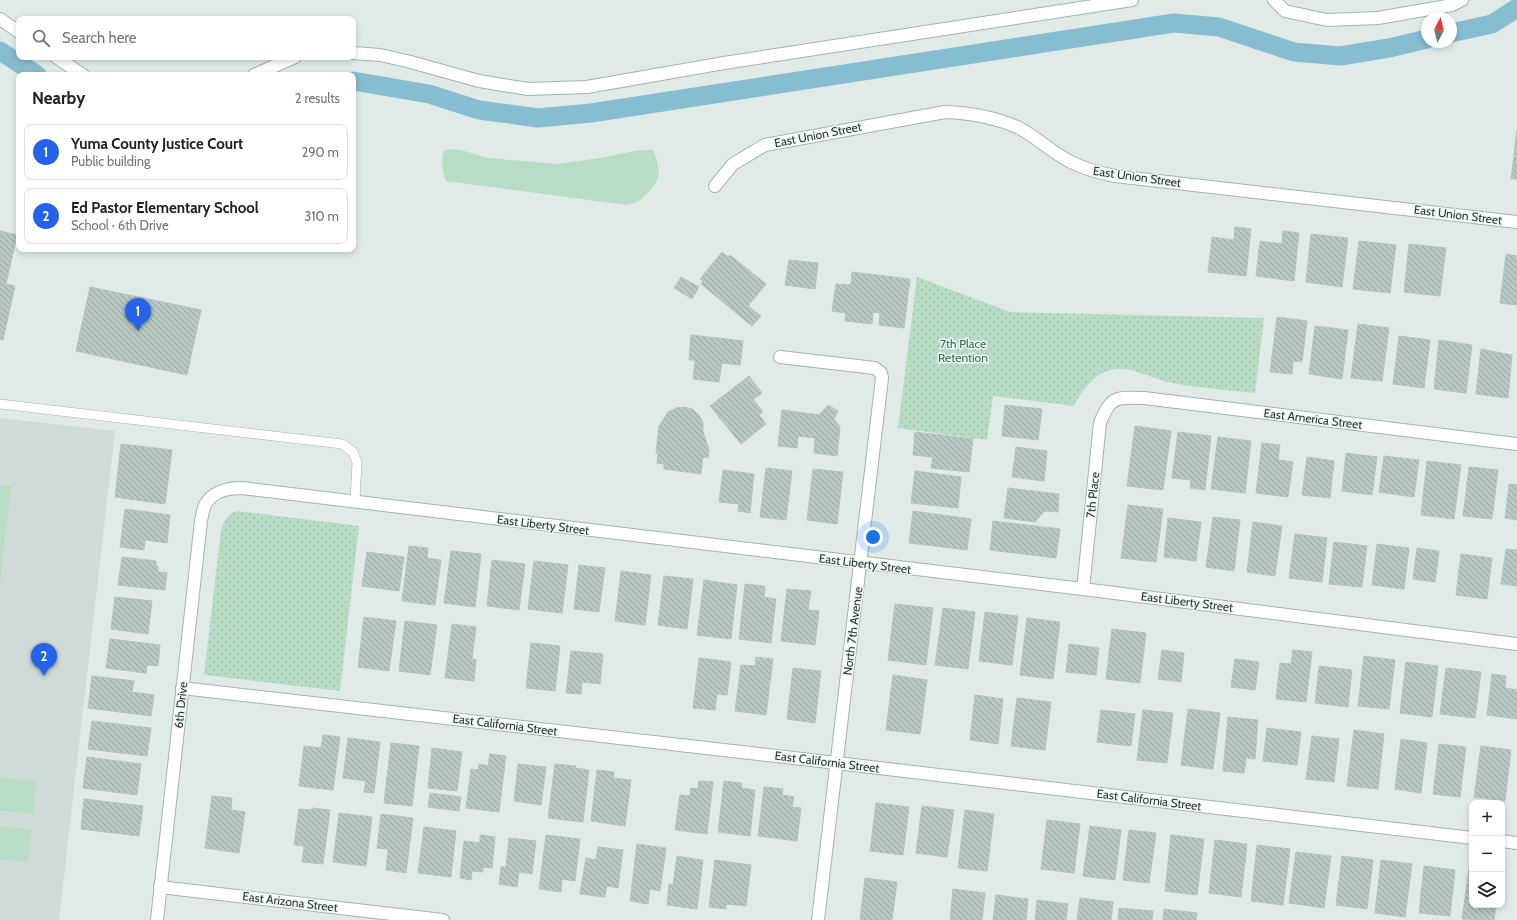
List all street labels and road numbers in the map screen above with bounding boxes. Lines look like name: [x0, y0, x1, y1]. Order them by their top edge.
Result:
street label: East Union Street: [773, 119, 863, 150]
street label: East Union Street: [1092, 163, 1182, 190]
street label: East Union Street: [1413, 202, 1503, 227]
street label: East America Street: [1263, 405, 1363, 432]
street label: 7th Place: [1083, 471, 1102, 519]
street label: East Liberty Street: [496, 511, 590, 538]
street label: East Liberty Street: [818, 550, 912, 577]
street label: North 7th Avenue: [840, 586, 865, 676]
street label: East Liberty Street: [1140, 588, 1234, 615]
street label: 6th Drive: [171, 681, 190, 729]
street label: East California Street: [452, 711, 558, 738]
street label: East California Street: [774, 748, 880, 775]
street label: East California Street: [1096, 786, 1202, 813]
street label: East Arizona Street: [242, 888, 339, 915]

